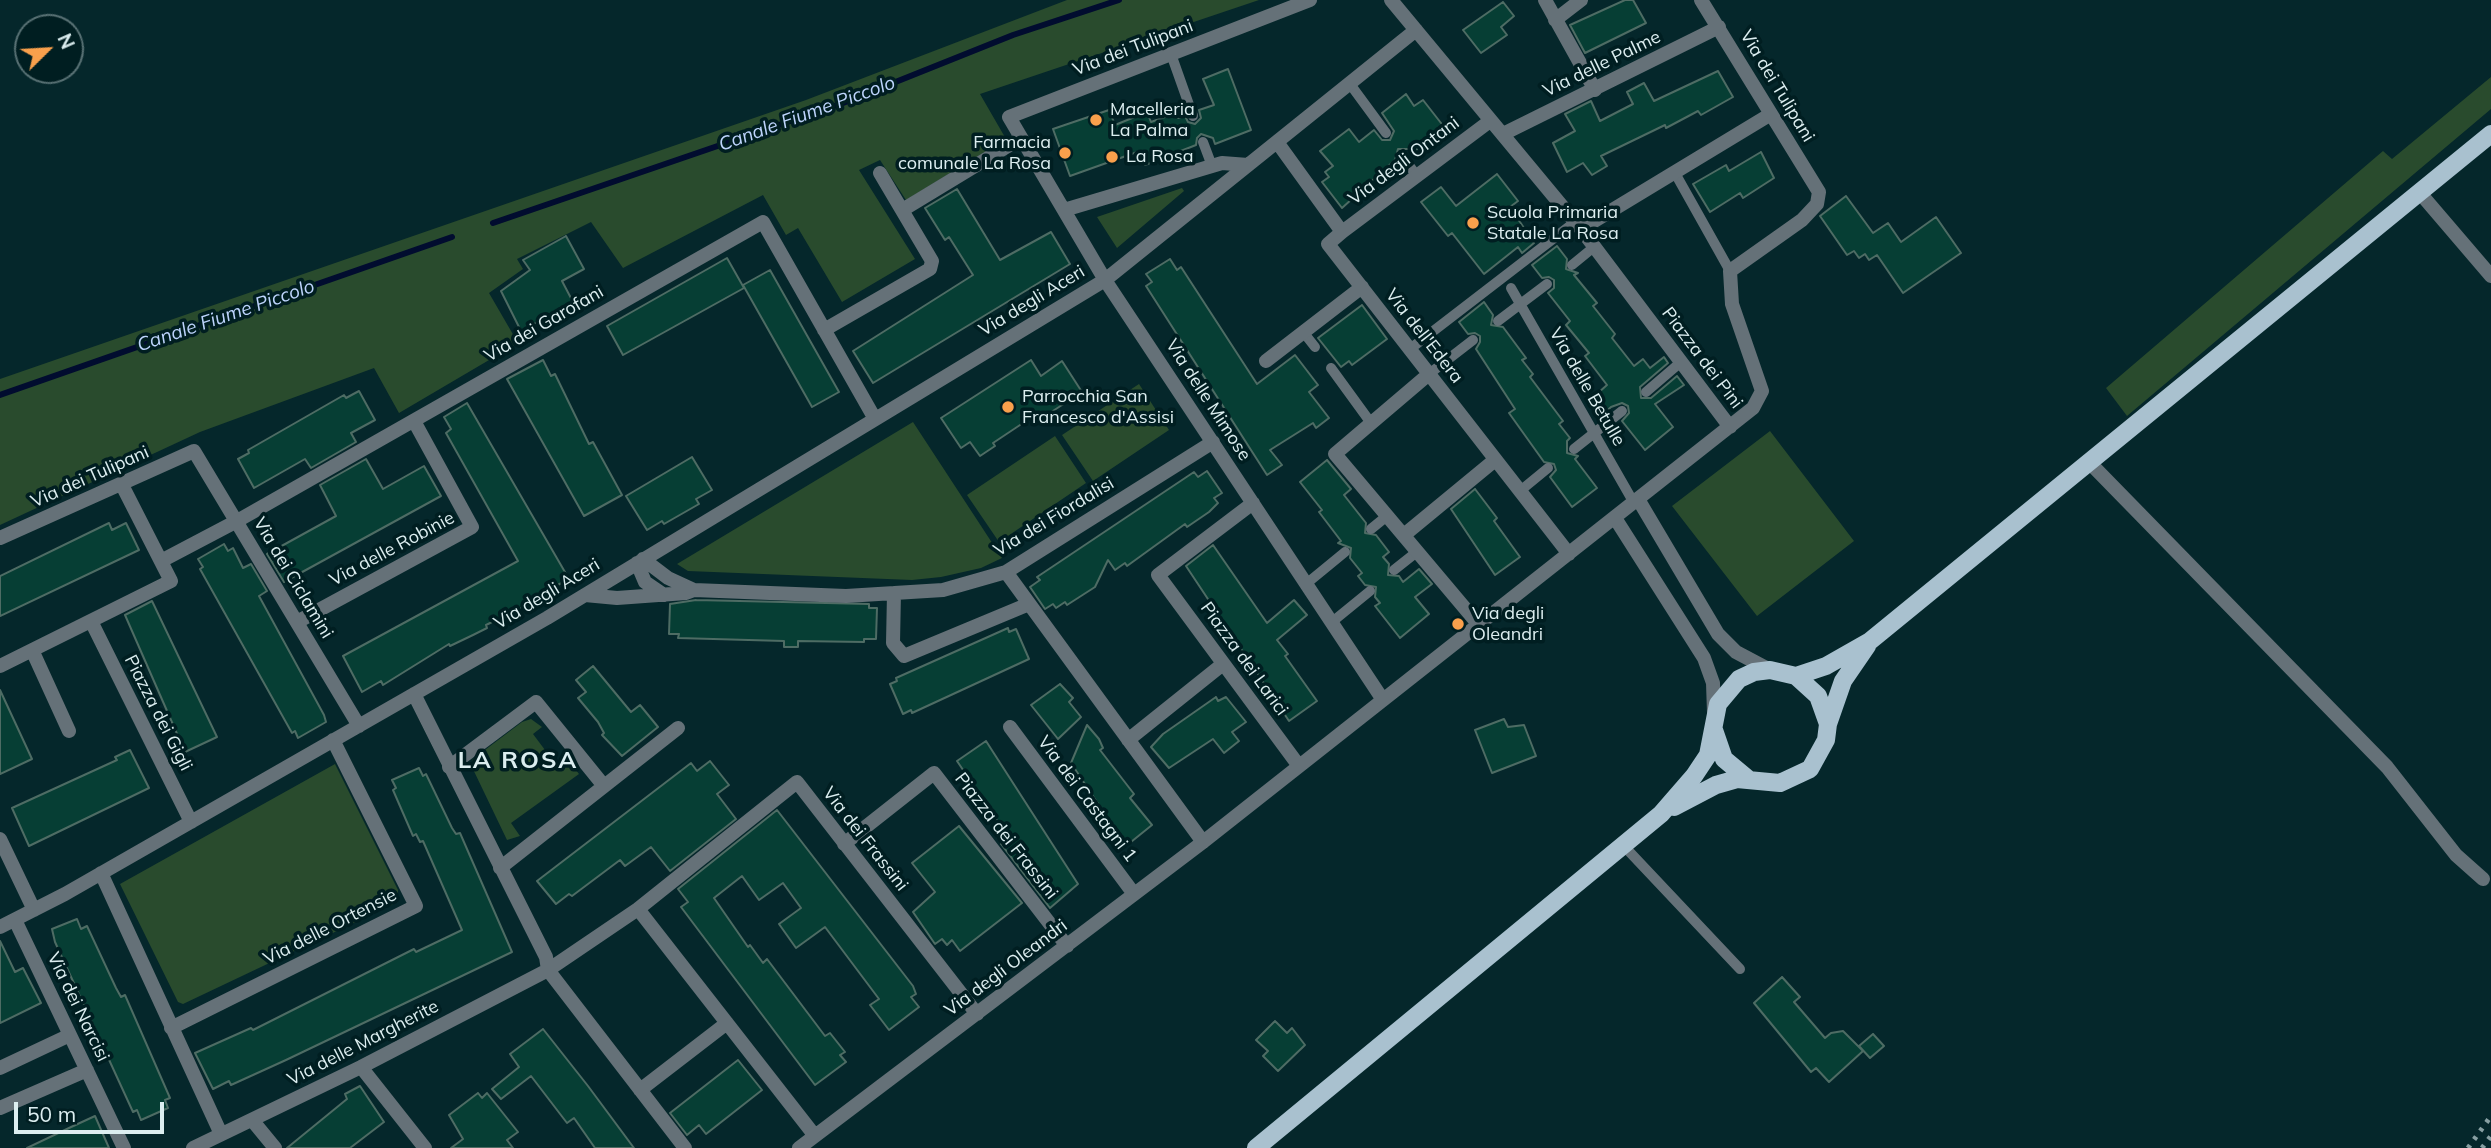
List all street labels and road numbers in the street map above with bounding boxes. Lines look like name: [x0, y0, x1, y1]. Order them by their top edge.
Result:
street label: Via dei Tulipani: [1070, 15, 1196, 81]
street label: Via delle Palme: [1540, 26, 1664, 102]
street label: Via dei Tulipani: [1735, 26, 1819, 146]
street label: Via degli Ontani: [1344, 112, 1464, 210]
street label: Via degli Aceri: [975, 261, 1089, 341]
street label: Via dei Garofani: [481, 281, 607, 367]
street label: Via dell'Edera: [1380, 285, 1468, 387]
street label: Piazza dei Pini: [1657, 303, 1747, 413]
street label: Via delle Betulle: [1544, 324, 1630, 450]
street label: Via delle Mimose: [1161, 335, 1255, 465]
street label: Via dei Tulipani: [28, 441, 152, 513]
street label: Via dei Fiordalisi: [990, 473, 1118, 561]
street label: Via delle Robinie: [326, 507, 458, 591]
street label: Via dei Ciclamini: [248, 514, 338, 642]
street label: Via degli Aceri: [490, 554, 604, 634]
street label: Piazza dei Larici: [1196, 598, 1292, 720]
street label: Piazza dei Gigli: [119, 651, 197, 775]
street label: Via dei Castagni 1: [1033, 732, 1141, 866]
street label: Piazza dei Frassini: [950, 768, 1062, 904]
street label: Via dei Frassini: [818, 783, 912, 895]
street label: Via delle Ortensie: [260, 884, 400, 970]
street label: Via degli Oleandri: [940, 915, 1072, 1021]
street label: Via dei Narcisi: [42, 949, 114, 1065]
street label: Via delle Margherite: [284, 996, 442, 1090]

